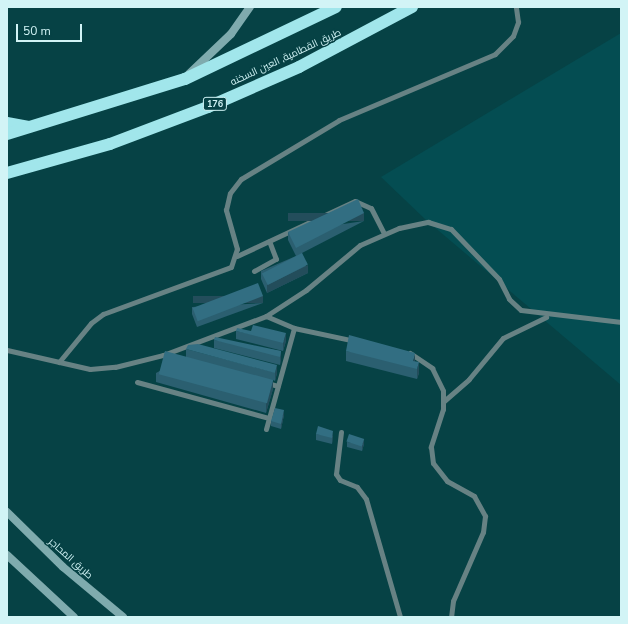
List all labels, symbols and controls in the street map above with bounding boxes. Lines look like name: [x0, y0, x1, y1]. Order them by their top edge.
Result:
scale bar: [18, 16, 84, 42]
text: 50 m: [23, 23, 51, 39]
street label: طريق القطامية, العين السخنه: [229, 27, 343, 89]
road number: 176: [202, 97, 228, 111]
street label: طريق المحاجر: [45, 536, 95, 582]

